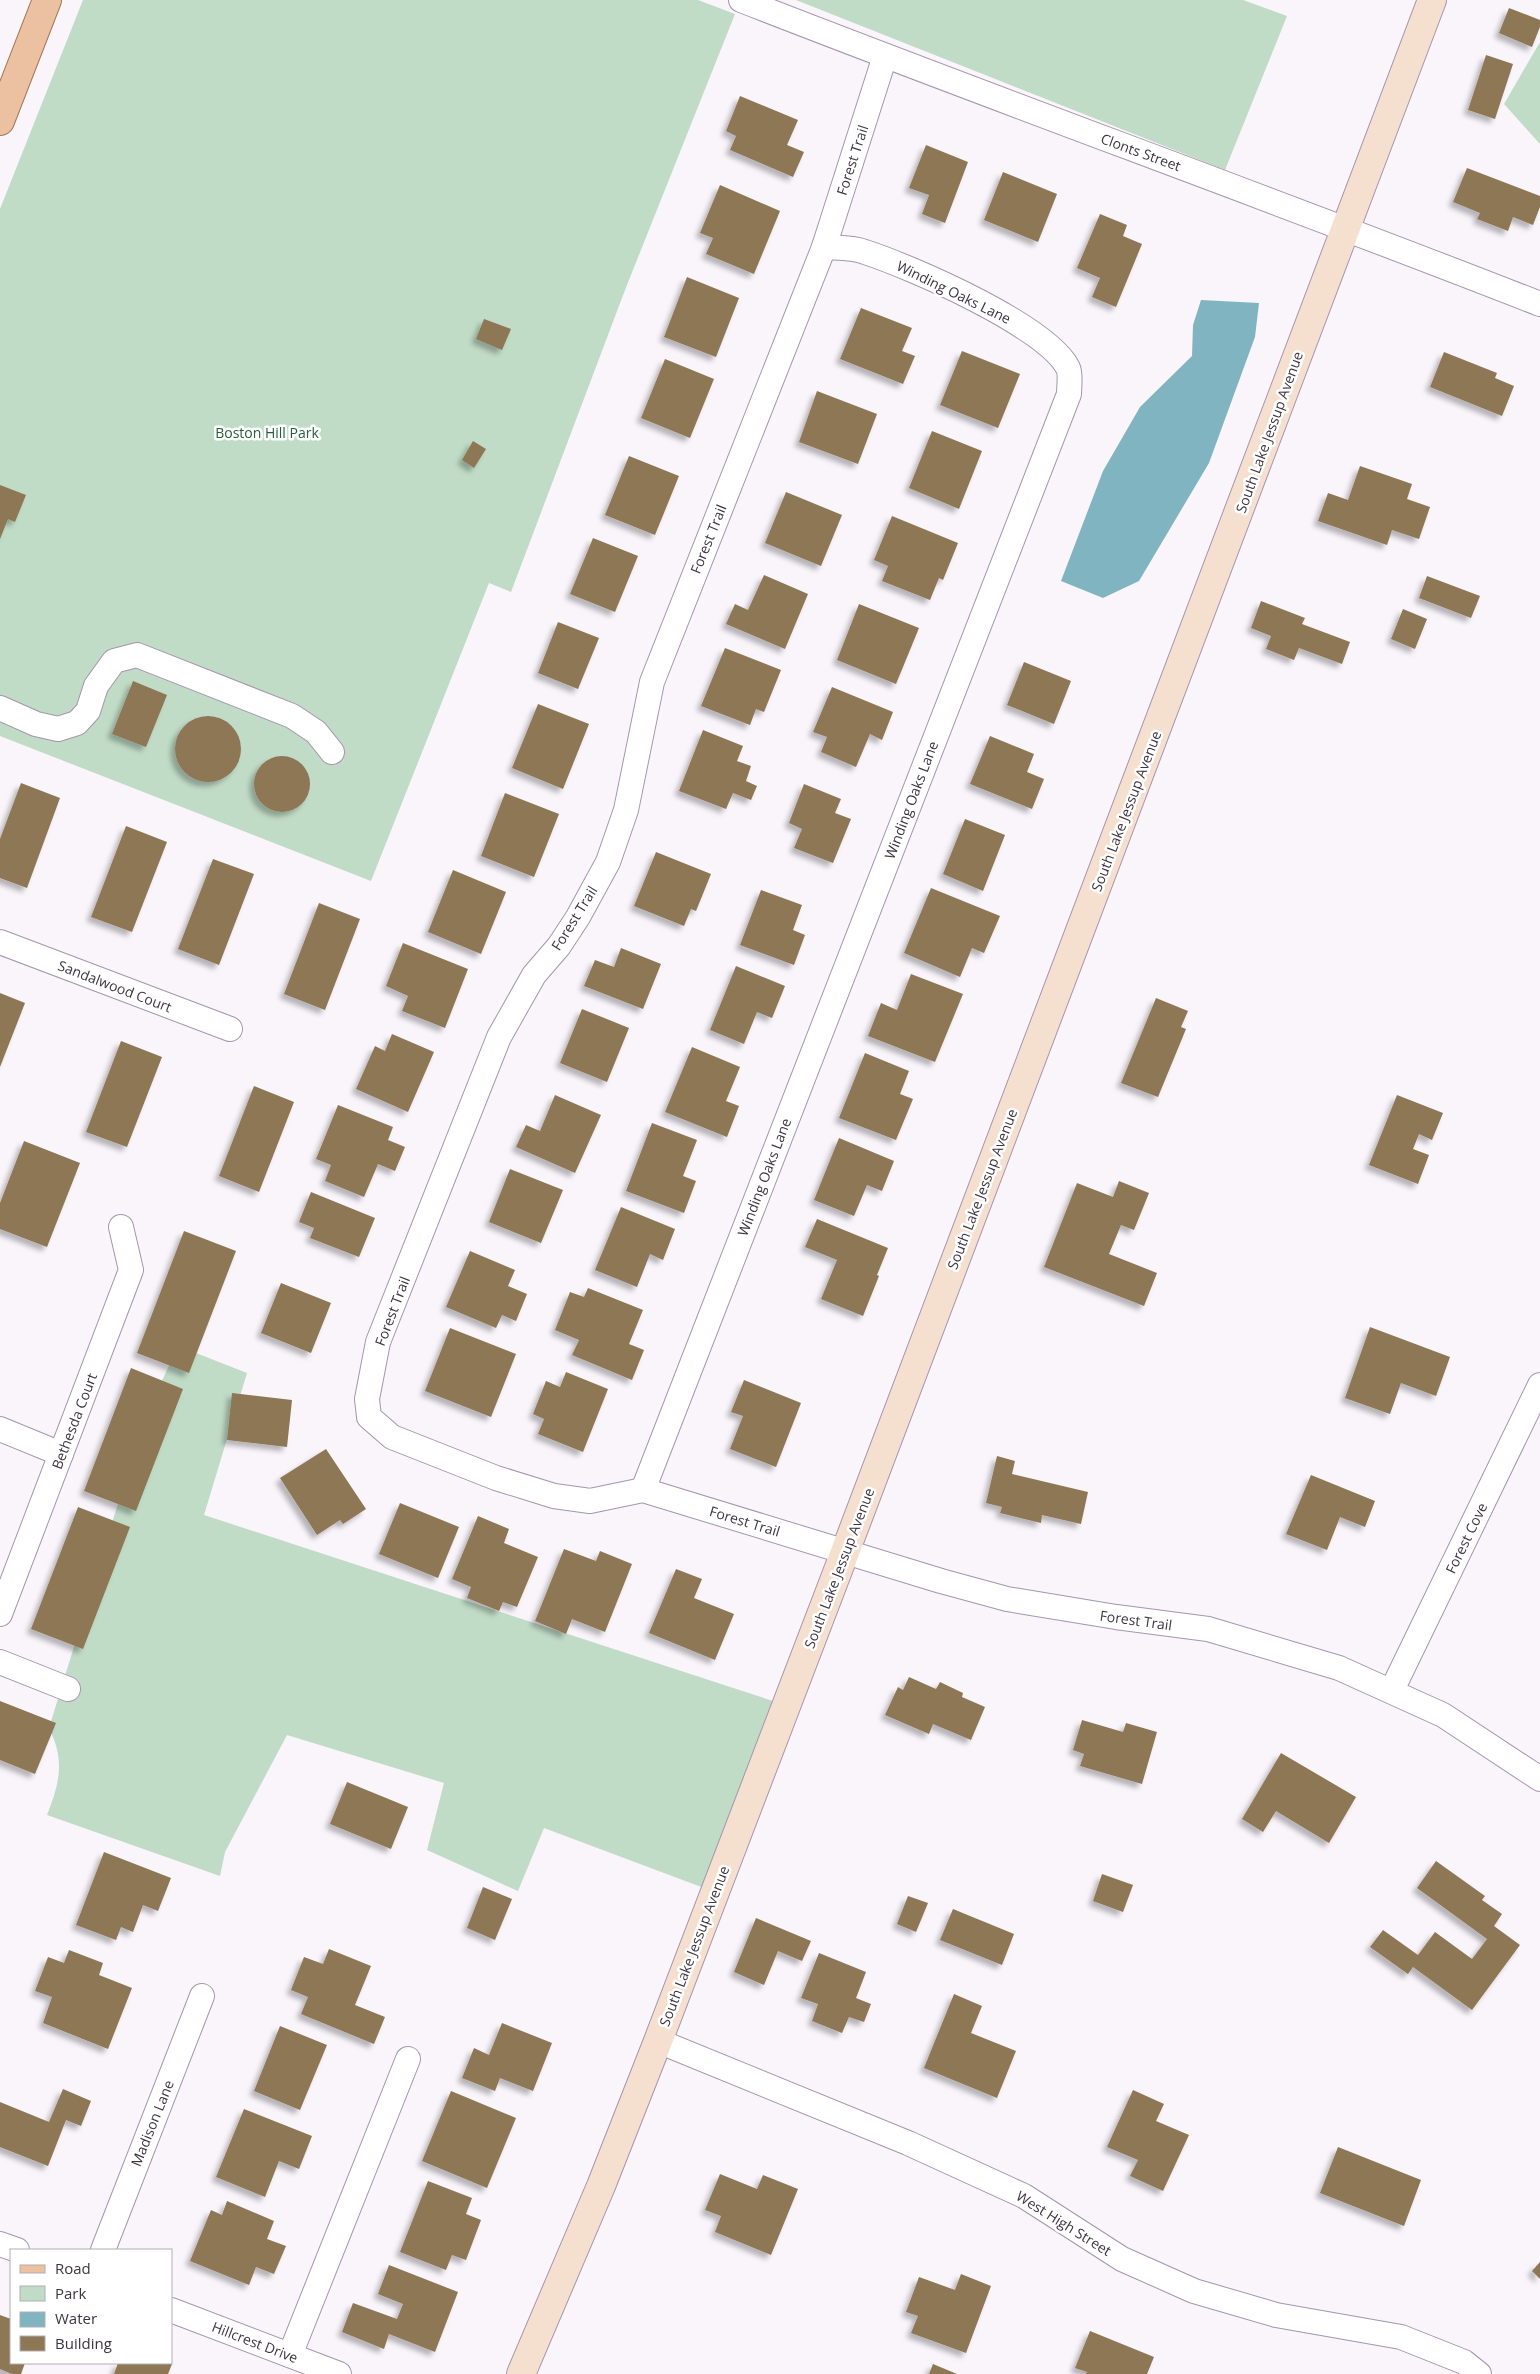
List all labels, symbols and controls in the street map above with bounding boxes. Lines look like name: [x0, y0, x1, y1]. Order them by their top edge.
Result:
street label: Forest Trail: [832, 122, 872, 198]
street label: Clonts Street: [1098, 129, 1184, 175]
street label: Winding Oaks Lane: [894, 256, 1014, 328]
street label: South Lake Jessup Avenue: [1231, 349, 1307, 515]
park label: Boston Hill Park: [215, 423, 319, 442]
street label: Forest Trail: [686, 502, 730, 576]
street label: South Lake Jessup Avenue: [1087, 728, 1165, 894]
street label: Winding Oaks Lane: [880, 738, 942, 862]
street label: Forest Trail: [547, 882, 601, 954]
street label: Sandalwood Court: [55, 956, 175, 1016]
street label: South Lake Jessup Avenue: [943, 1106, 1021, 1272]
street label: Winding Oaks Lane: [733, 1115, 795, 1239]
street label: Forest Trail: [370, 1274, 414, 1348]
street label: Bethesda Court: [47, 1370, 101, 1472]
street label: South Lake Jessup Avenue: [800, 1485, 878, 1651]
street label: Forest Cove: [1441, 1499, 1491, 1577]
street label: Forest Trail: [707, 1501, 783, 1541]
street label: Forest Trail: [1099, 1606, 1173, 1634]
street label: South Lake Jessup Avenue: [655, 1863, 733, 2029]
street label: Madison Lane: [126, 2077, 178, 2169]
street label: West High Street: [1013, 2186, 1115, 2260]
legend: [10, 2249, 172, 2364]
text: Road: [55, 2258, 91, 2278]
text: Park: [55, 2283, 86, 2303]
text: Water: [55, 2308, 97, 2328]
street label: Hillcrest Drive: [209, 2317, 301, 2367]
text: Building: [55, 2333, 112, 2353]

